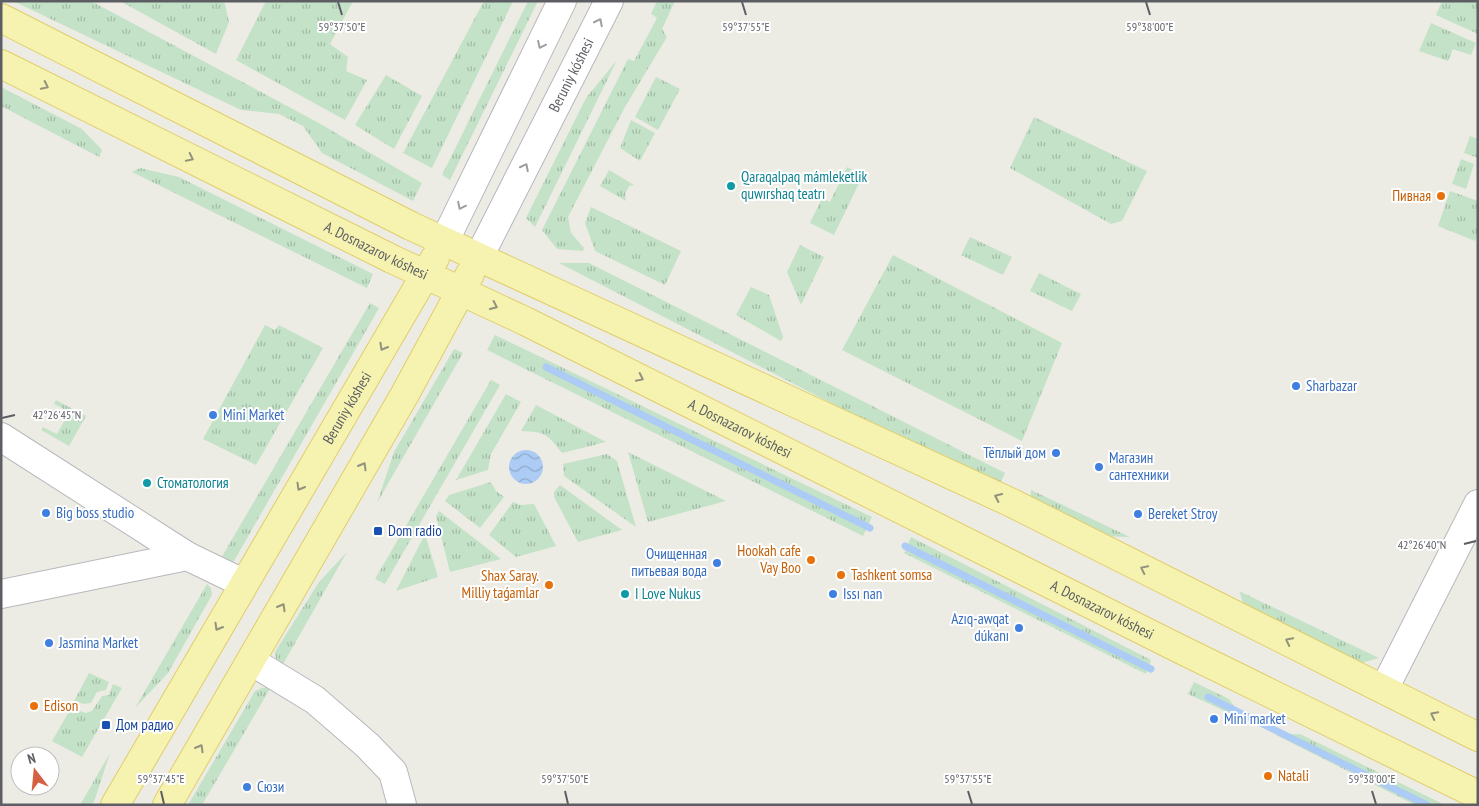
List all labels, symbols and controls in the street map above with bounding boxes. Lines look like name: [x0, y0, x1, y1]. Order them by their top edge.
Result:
one-way arrow: [593, 18, 603, 27]
text: 59°37'50"E: [318, 19, 366, 34]
text: 59°37'55"E: [722, 19, 770, 34]
text: 59°38'00"E: [1126, 19, 1174, 34]
street label: Beruniy kóshesi: [544, 35, 598, 115]
one-way arrow: [537, 40, 547, 49]
one-way arrow: [40, 80, 49, 90]
one-way arrow: [185, 152, 194, 162]
one-way arrow: [519, 163, 529, 172]
place label: Qaraqalpaq mámleketlik quwırshaq teatrı: [741, 167, 867, 203]
marker: Qaraqalpaq mámleketlik quwırshaq teatrı: [725, 180, 737, 192]
place label: Пивная: [1392, 186, 1431, 205]
marker: Пивная: [1435, 190, 1447, 202]
one-way arrow: [457, 201, 467, 210]
street label: A. Dosnazarov kóshesi: [321, 217, 431, 283]
one-way arrow: [489, 300, 498, 311]
one-way arrow: [379, 341, 389, 350]
street label: Beruniy kóshesi: [318, 368, 375, 447]
one-way arrow: [634, 372, 643, 382]
place label: Sharbazar: [1306, 376, 1358, 395]
marker: Sharbazar: [1290, 380, 1302, 392]
street label: A. Dosnazarov kóshesi: [685, 394, 795, 462]
place label: Mini Market: [223, 405, 285, 424]
text: 42°26'45"N: [33, 407, 81, 422]
marker: Mini Market: [207, 409, 219, 421]
place label: Тёплый дом: [983, 443, 1046, 462]
marker: Тёплый дом: [1050, 447, 1062, 459]
place label: Магазин сантехники: [1109, 448, 1169, 484]
marker: Магазин сантехники: [1093, 461, 1105, 473]
one-way arrow: [357, 463, 367, 472]
place label: Стоматология: [157, 473, 229, 492]
marker: Стоматология: [141, 477, 153, 489]
one-way arrow: [297, 481, 307, 490]
one-way arrow: [994, 493, 1003, 503]
place label: Big boss studio: [56, 503, 134, 522]
place label: Bereket Stroy: [1148, 504, 1218, 523]
marker: Big boss studio: [40, 507, 52, 519]
marker: Bereket Stroy: [1132, 508, 1144, 520]
place label: Dom radio: [388, 521, 442, 540]
marker: Dom radio: [372, 525, 384, 537]
text: 42°26'40"N: [1398, 537, 1446, 552]
place label: Hookah cafe Vay Boo: [737, 541, 801, 577]
place label: Очищенная питьевая вода: [631, 544, 707, 580]
marker: Hookah cafe Vay Boo: [805, 554, 817, 566]
marker: Очищенная питьевая вода: [711, 557, 723, 569]
place label: Tashkent somsa: [851, 565, 932, 584]
one-way arrow: [1140, 565, 1149, 575]
place label: Shax Saray. Milliy taǵamlar: [462, 566, 540, 602]
marker: Tashkent somsa: [835, 569, 847, 581]
street label: A. Dosnazarov kóshesi: [1047, 576, 1157, 643]
marker: Shax Saray. Milliy taǵamlar: [543, 579, 555, 591]
place label: I Love Nukus: [635, 584, 701, 603]
place label: Issı nan: [843, 584, 882, 603]
marker: I Love Nukus: [619, 588, 631, 600]
marker: Issı nan: [827, 588, 839, 600]
one-way arrow: [276, 603, 286, 612]
place label: Azıq-awqat dúkanı: [951, 609, 1009, 645]
one-way arrow: [215, 621, 225, 630]
marker: Azıq-awqat dúkanı: [1013, 622, 1025, 634]
place label: Jasmina Market: [58, 633, 138, 652]
marker: Jasmina Market: [43, 637, 55, 649]
one-way arrow: [1286, 637, 1295, 647]
place label: Edison: [44, 696, 78, 715]
marker: Edison: [28, 700, 40, 712]
place label: Mini market: [1224, 709, 1286, 728]
one-way arrow: [1431, 711, 1440, 721]
marker: Mini market: [1208, 713, 1220, 725]
place label: Дом радио: [116, 715, 174, 734]
marker: Дом радио: [100, 719, 112, 731]
one-way arrow: [194, 744, 204, 753]
north arrow: [10, 746, 60, 796]
text: N: [25, 749, 38, 768]
place label: Natali: [1278, 766, 1309, 785]
marker: Natali: [1262, 770, 1274, 782]
text: 59°37'45"E: [137, 771, 185, 786]
text: 59°37'50"E: [541, 771, 589, 786]
text: 59°37'55"E: [944, 771, 992, 786]
text: 59°38'00"E: [1348, 771, 1396, 786]
place label: Сюзи: [257, 777, 284, 796]
marker: Сюзи: [241, 781, 253, 793]

